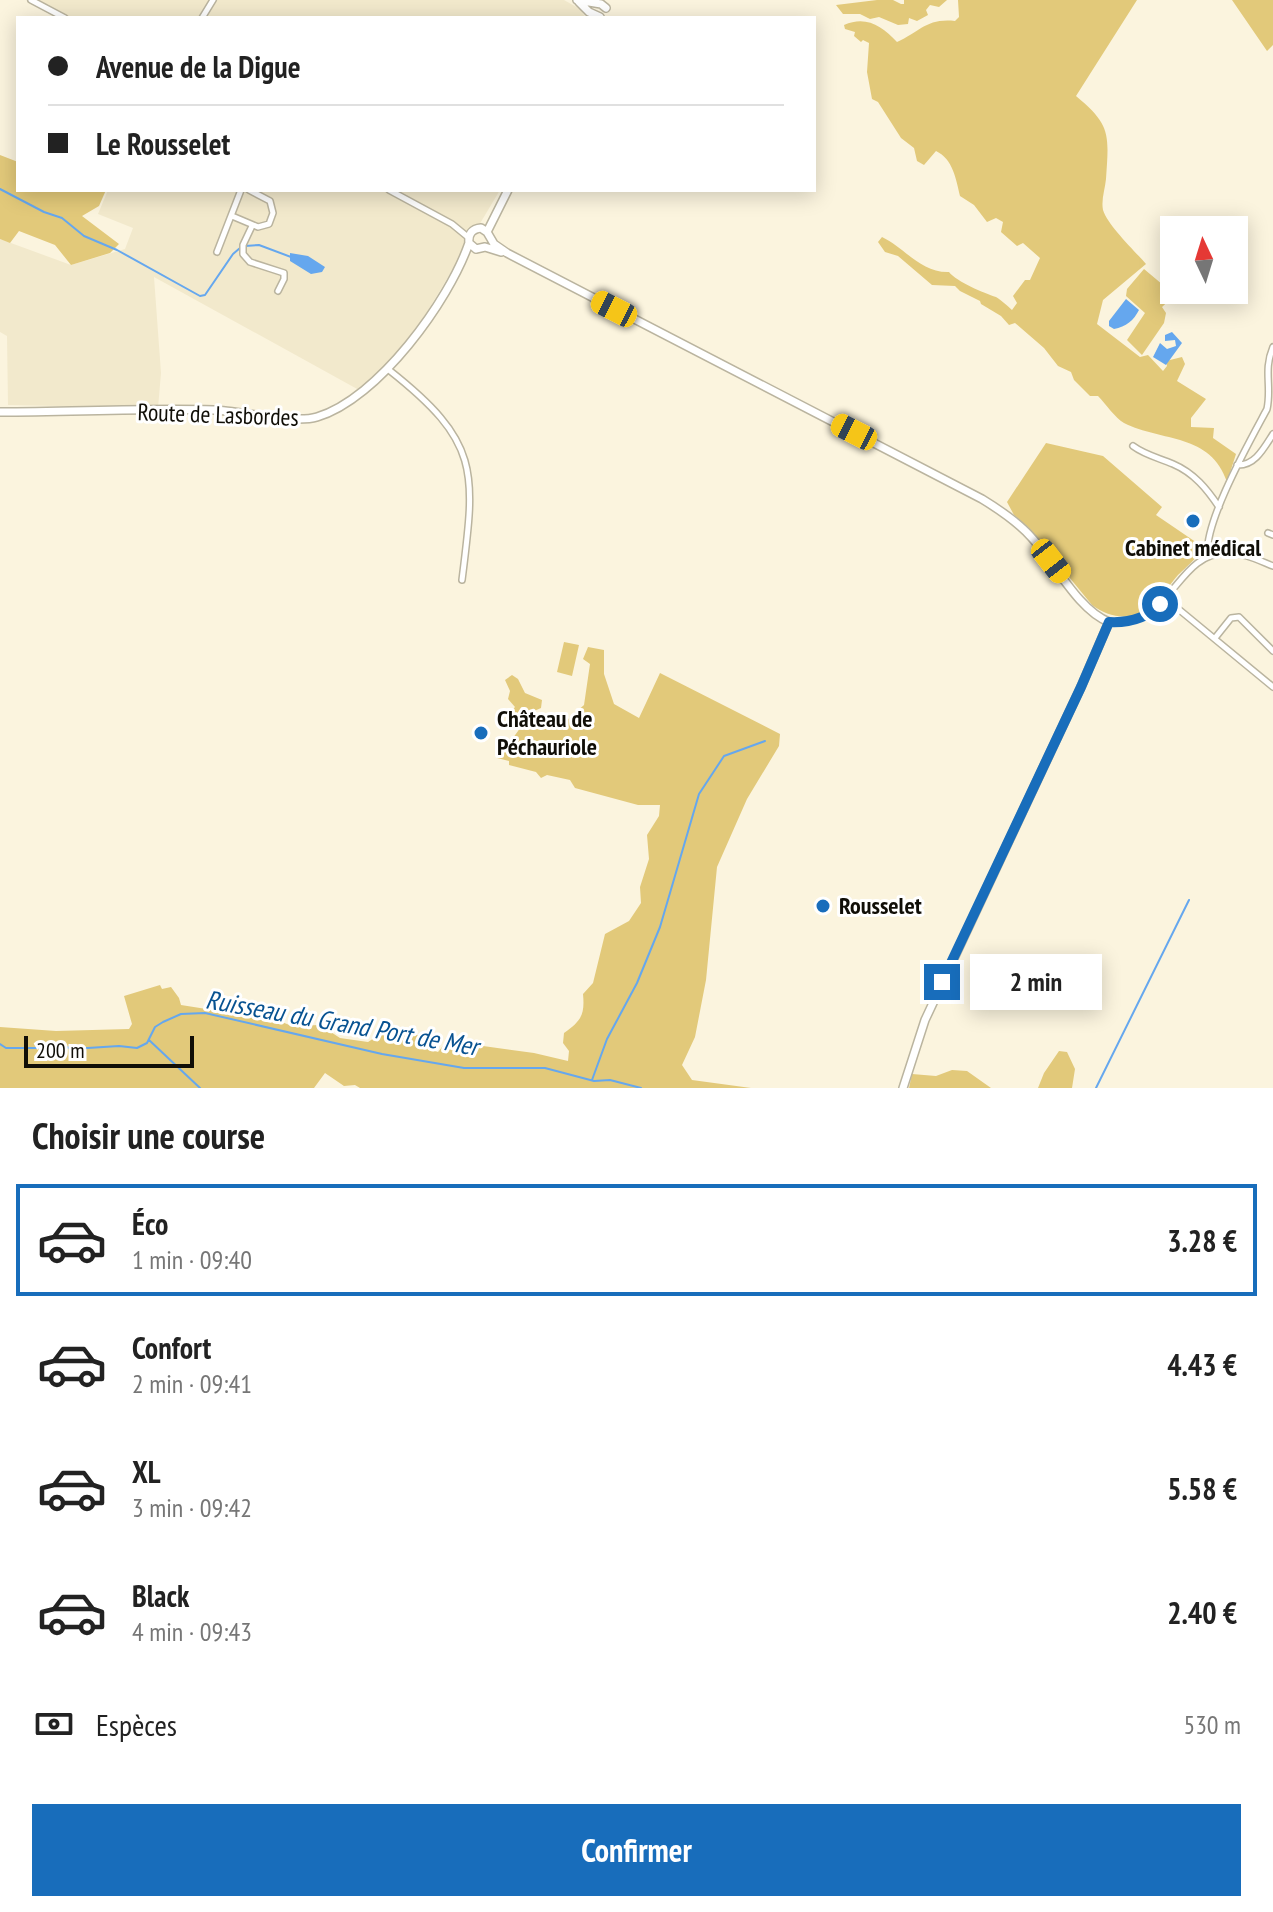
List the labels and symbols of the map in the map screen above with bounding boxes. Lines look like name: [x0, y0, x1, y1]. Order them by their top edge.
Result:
north arrow: [1160, 216, 1248, 304]
car: [587, 287, 641, 331]
street label: Route de Lasbordes: [137, 396, 299, 433]
car: [827, 410, 881, 454]
marker: Cabinet médical: [1184, 512, 1202, 530]
place label: Cabinet médical: [1125, 532, 1261, 563]
car: [1027, 535, 1075, 587]
route start: [1142, 586, 1178, 622]
place label: Château de Péchauriole: [497, 703, 597, 762]
marker: Château de Péchauriole: [472, 724, 490, 742]
place label: Rousselet: [839, 890, 922, 921]
marker: Rousselet: [814, 897, 832, 915]
callout: 2 min: [970, 954, 1102, 1010]
route end: [924, 964, 960, 1000]
water label: Ruisseau du Grand Port de Mer: [203, 982, 485, 1063]
scale bar: [24, 1032, 194, 1068]

